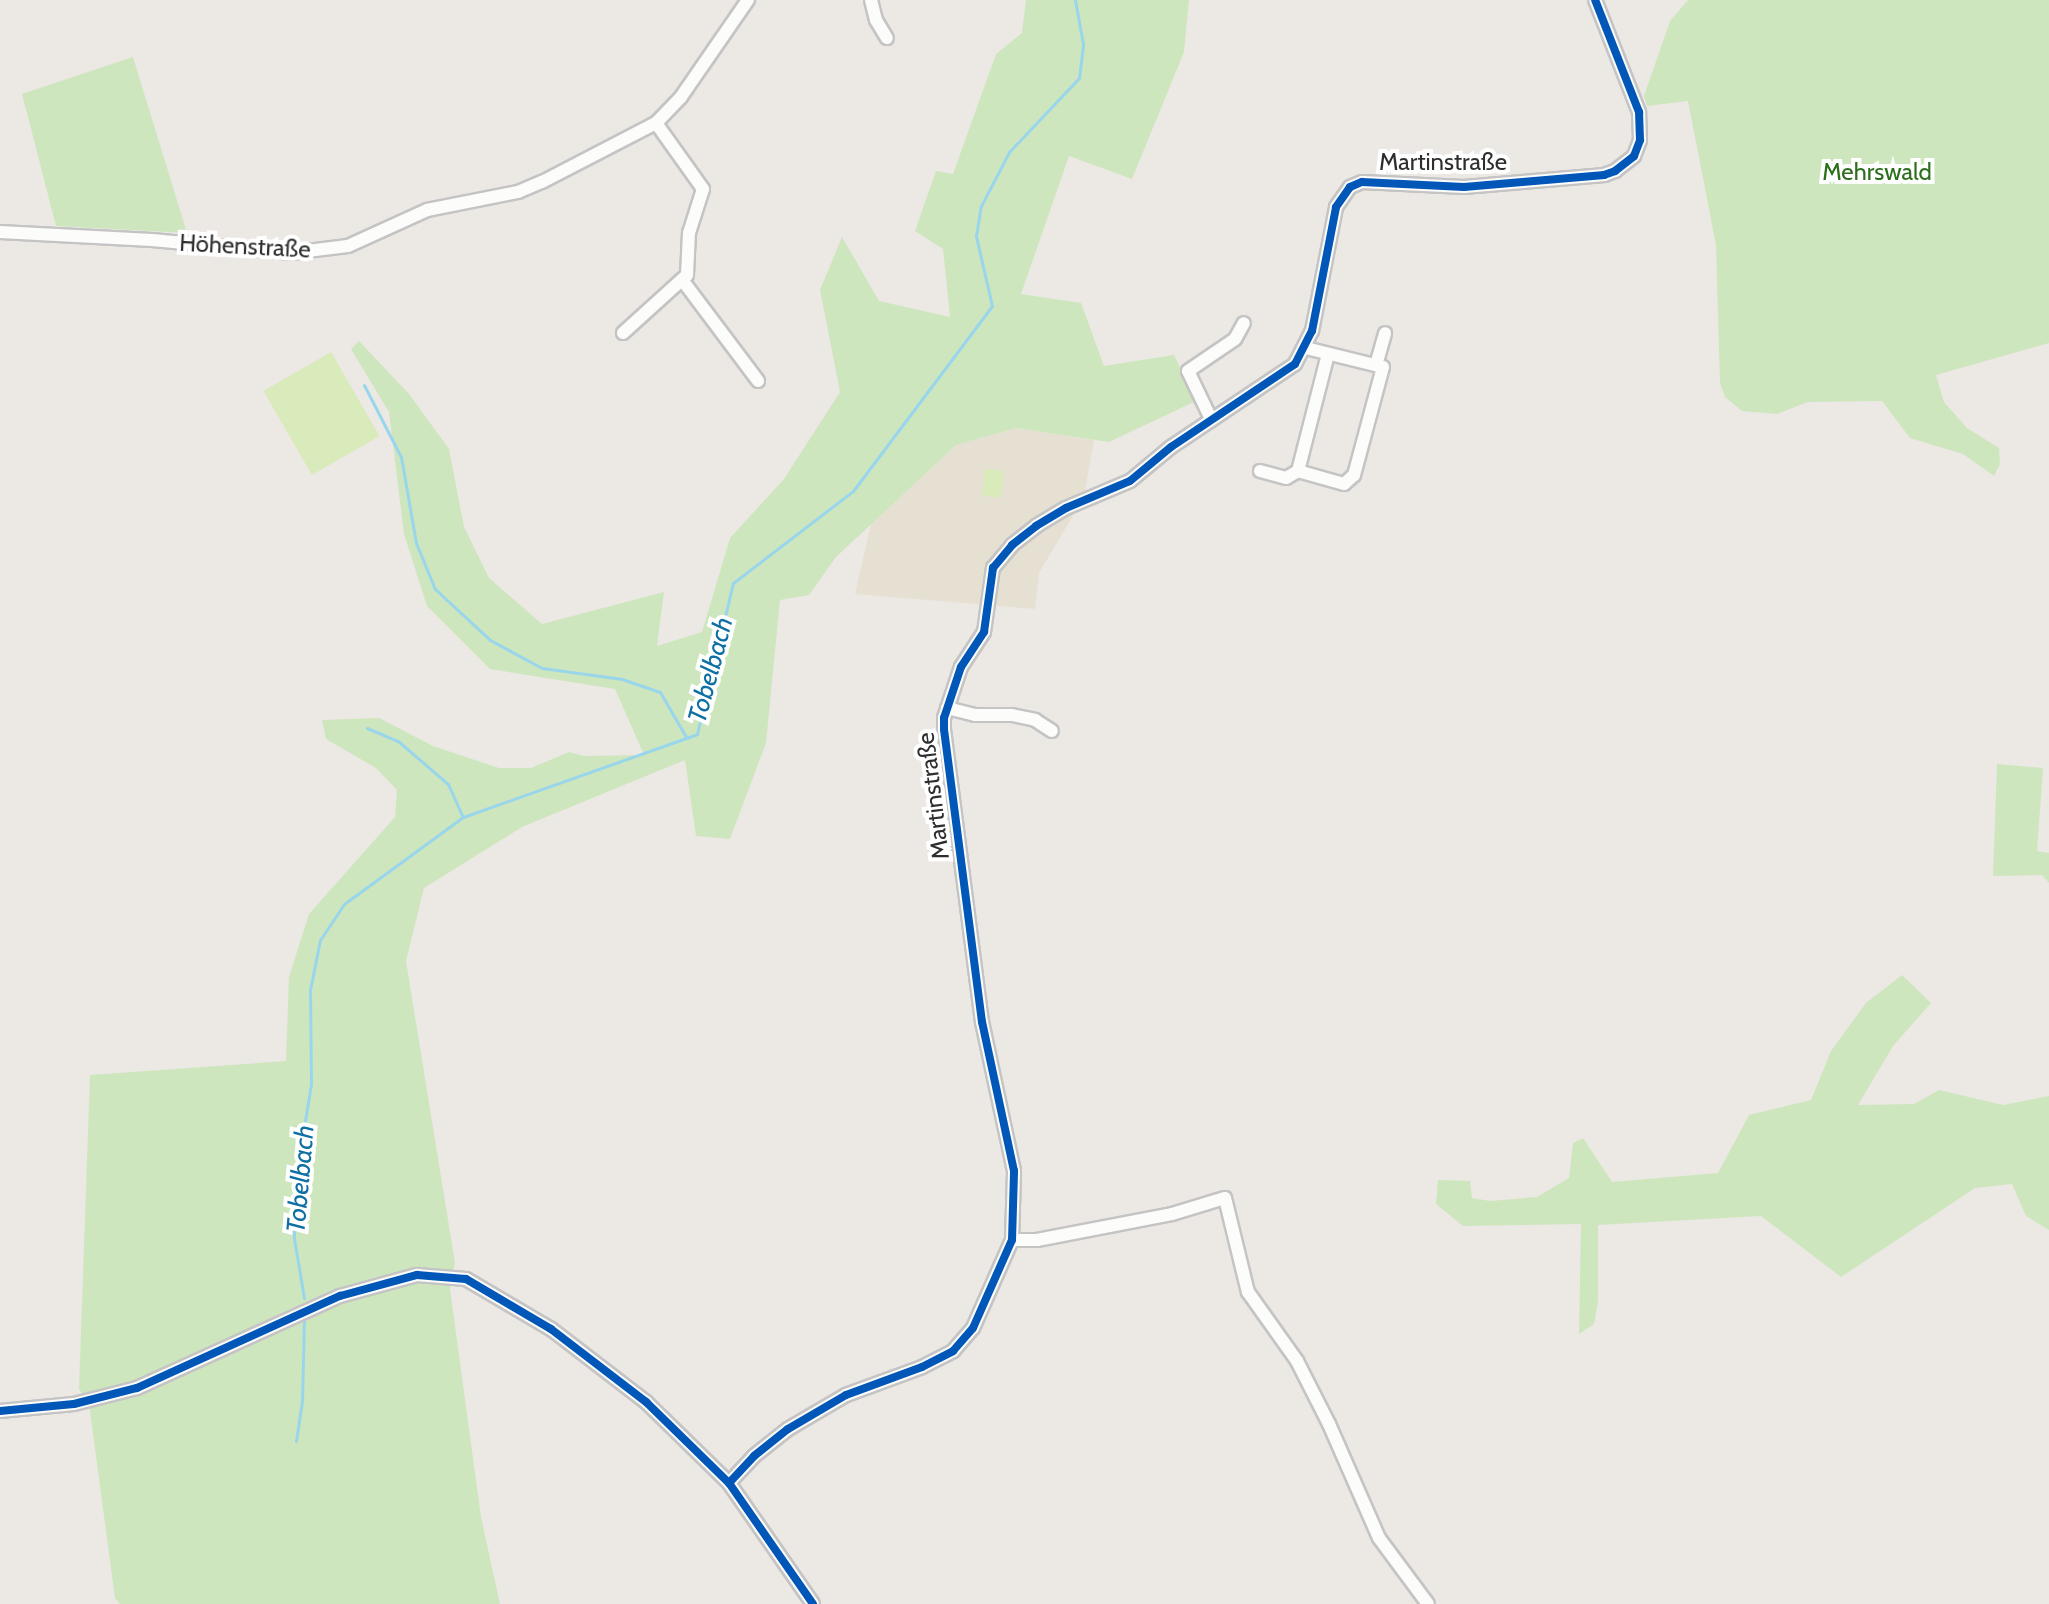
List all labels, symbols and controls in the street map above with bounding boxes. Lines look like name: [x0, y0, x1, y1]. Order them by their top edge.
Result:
street label: Martinstraße: [1379, 148, 1507, 176]
park label: Mehrswald: [1822, 158, 1932, 186]
street label: Höhenstraße: [179, 228, 311, 264]
water label: Tobelbach: [682, 614, 740, 726]
street label: Martinstraße: [911, 731, 955, 861]
water label: Tobelbach: [281, 1124, 321, 1234]

